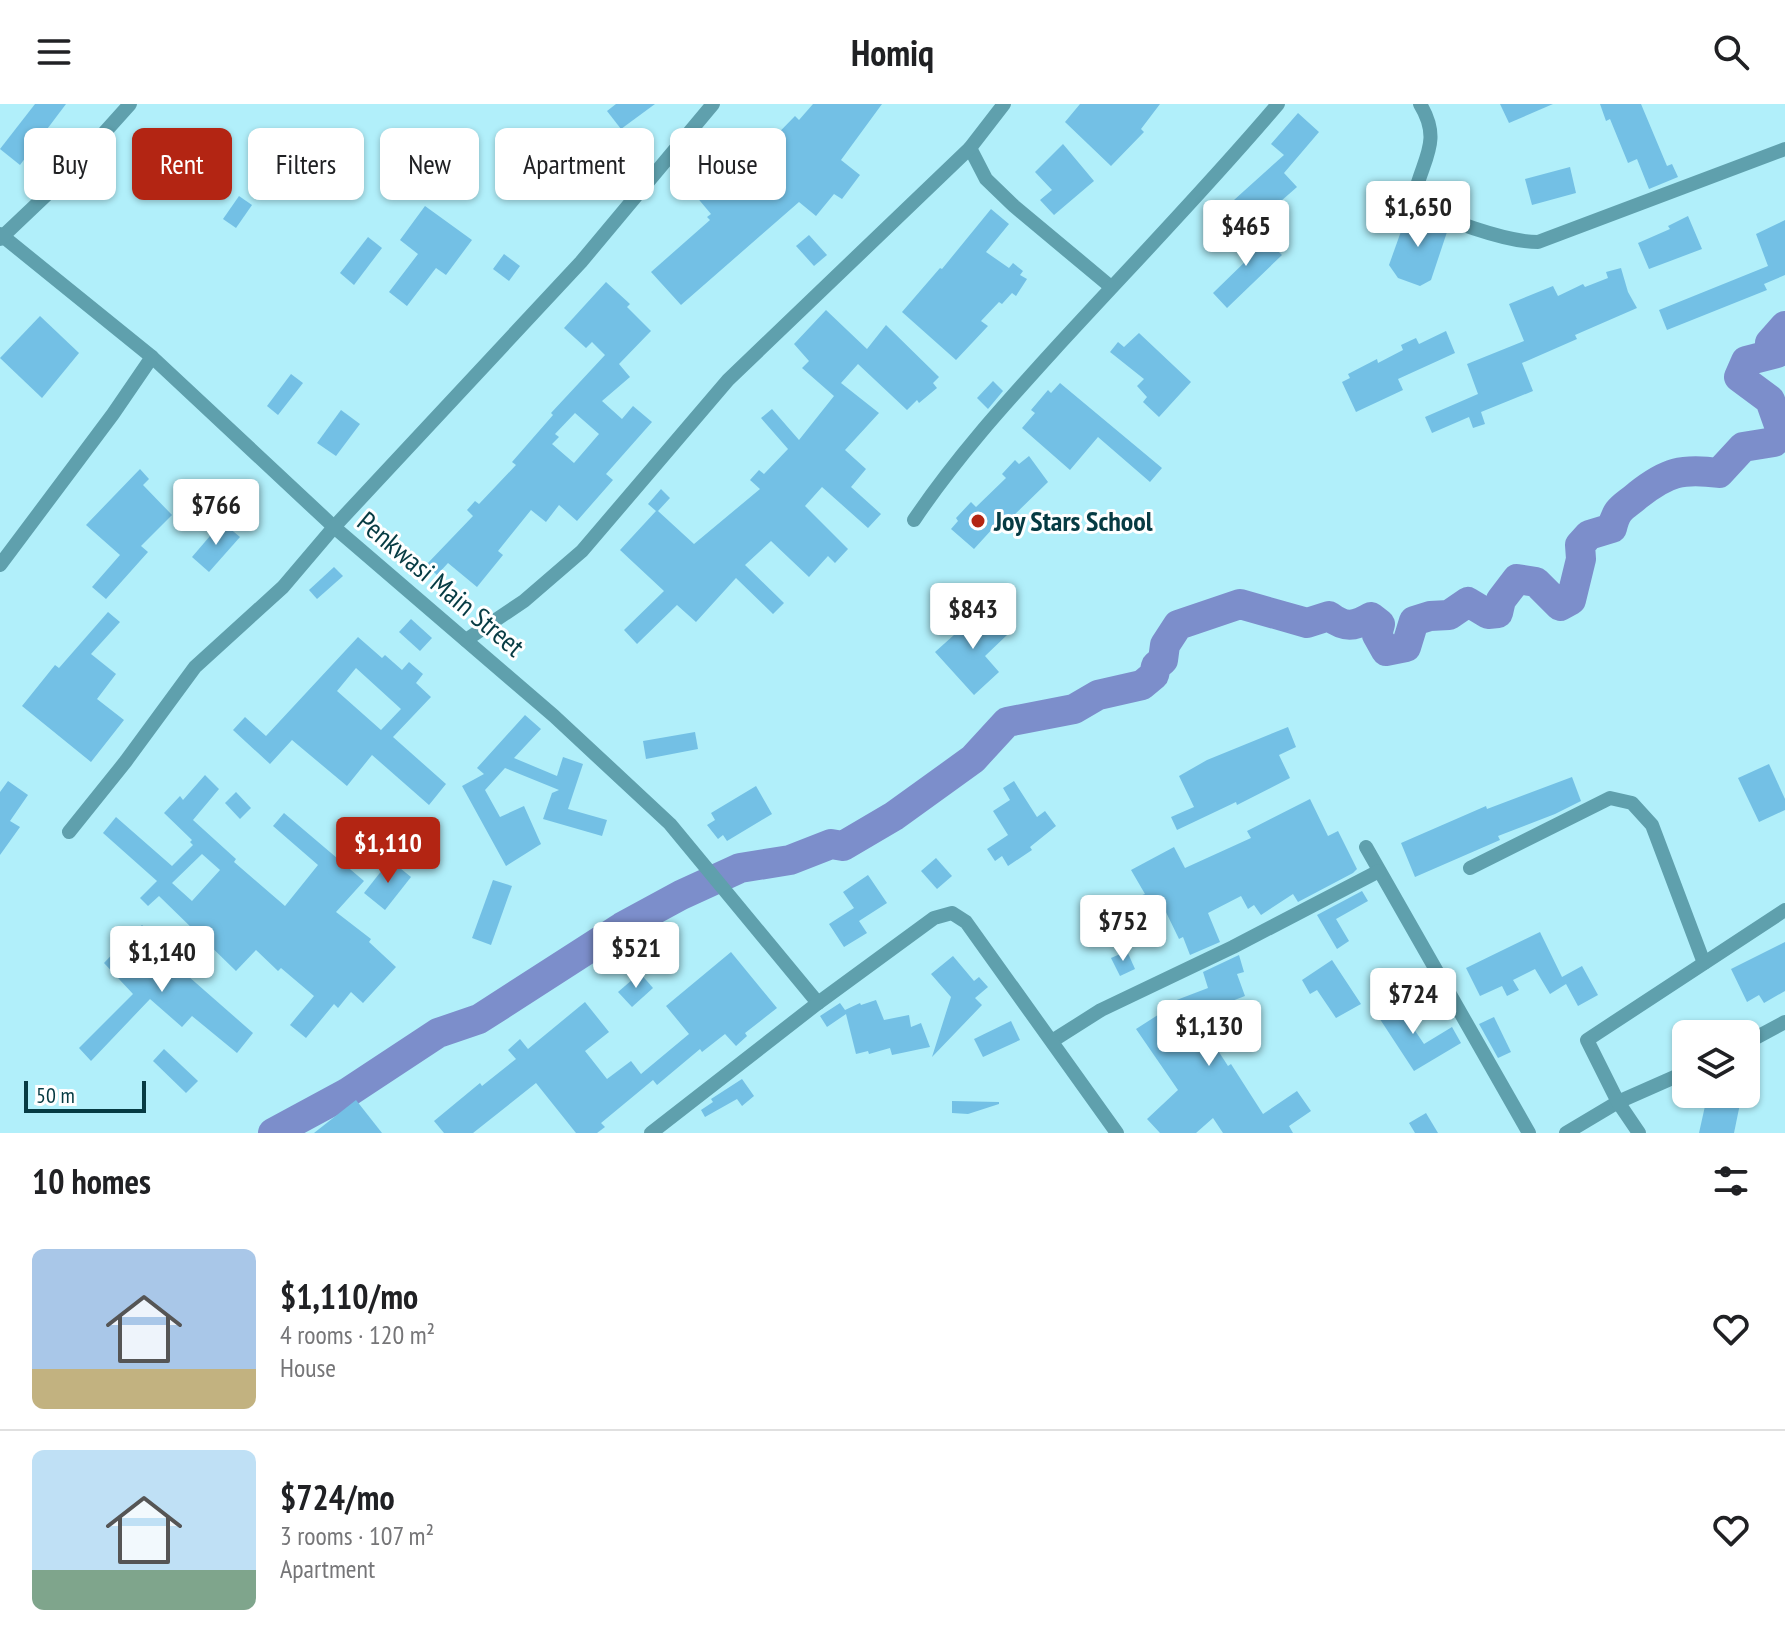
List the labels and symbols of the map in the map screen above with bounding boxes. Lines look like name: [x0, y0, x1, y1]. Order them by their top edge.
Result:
pin: $1,650: [1353, 181, 1483, 249]
pin: $465: [1199, 200, 1293, 268]
pin: $766: [169, 479, 263, 547]
place label: Joy Stars School: [993, 502, 1153, 539]
street label: Penkwasi Main Street: [350, 503, 533, 665]
marker: Joy Stars School: [969, 512, 987, 530]
pin: $843: [926, 583, 1020, 651]
pin: $1,110: [323, 817, 453, 885]
pin: $752: [1076, 895, 1170, 963]
pin: $521: [589, 922, 683, 990]
pin: $1,140: [97, 926, 227, 994]
pin: $724: [1366, 968, 1460, 1036]
pin: $1,130: [1144, 1000, 1274, 1068]
scale bar: [24, 1077, 146, 1113]

